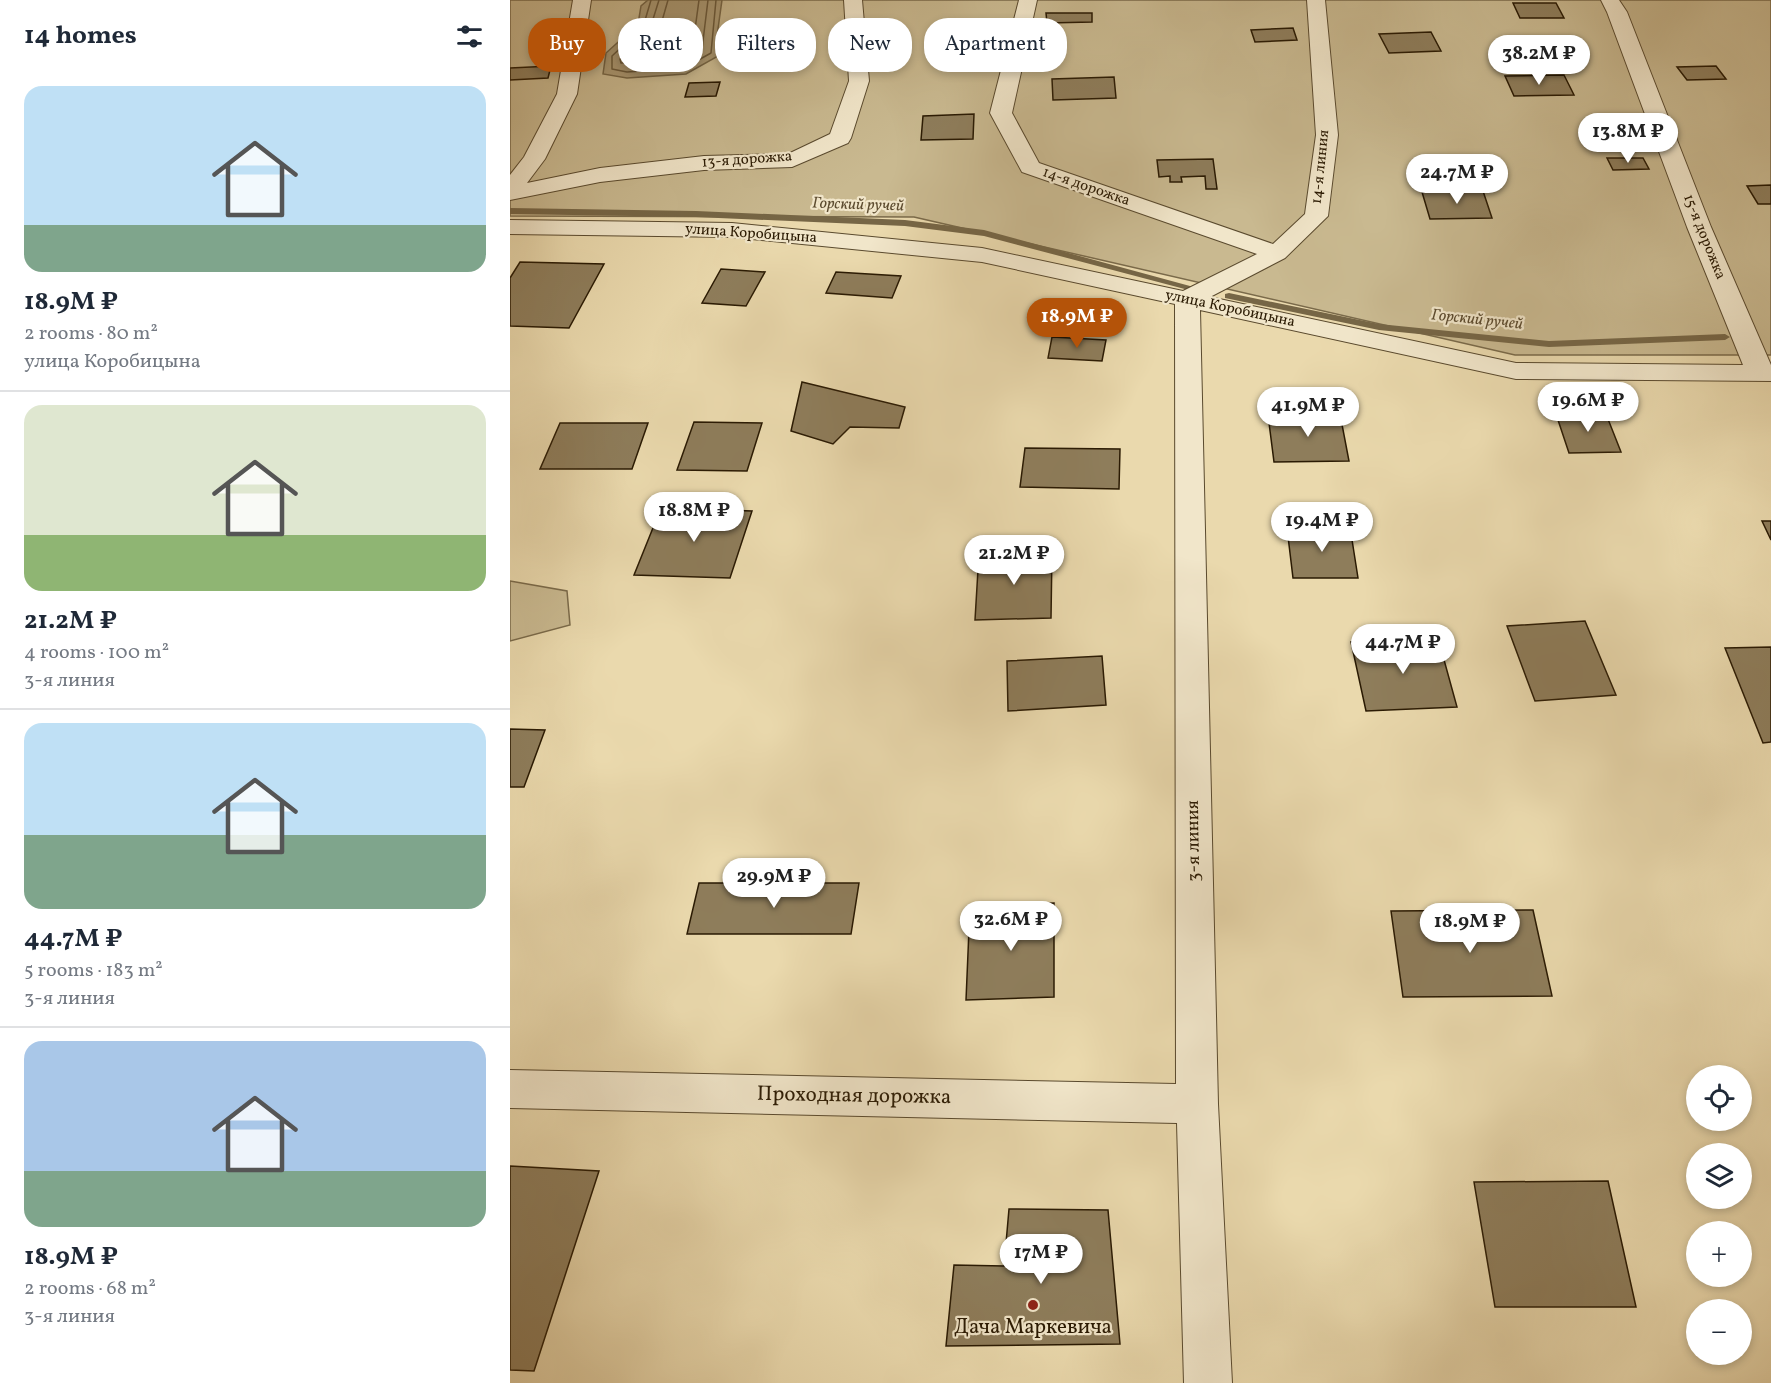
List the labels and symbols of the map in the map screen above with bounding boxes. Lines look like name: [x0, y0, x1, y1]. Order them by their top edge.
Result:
pin: 38.2M ₽: [1484, 35, 1594, 86]
pin: 13.8M ₽: [1573, 113, 1683, 164]
street label: 14-я линия: [1307, 129, 1335, 205]
street label: 13-я дорожка: [701, 146, 793, 174]
pin: 24.7M ₽: [1402, 154, 1512, 205]
street label: 14-я дорожка: [1039, 162, 1133, 212]
street label: 15-я дорожка: [1677, 191, 1731, 283]
water label: Горский ручей: [812, 192, 904, 218]
street label: улица Коробицына: [684, 219, 818, 249]
street label: улица Коробицына: [1163, 285, 1297, 333]
pin: 18.9M ₽: [1022, 298, 1132, 349]
water label: Горский ручей: [1430, 304, 1524, 336]
pin: 19.6M ₽: [1533, 382, 1643, 433]
pin: 41.9M ₽: [1253, 387, 1363, 438]
pin: 18.8M ₽: [639, 492, 749, 543]
pin: 19.4M ₽: [1267, 502, 1377, 553]
pin: 21.2M ₽: [959, 535, 1069, 586]
pin: 44.7M ₽: [1348, 624, 1458, 675]
street label: 3-я линия: [1181, 800, 1207, 882]
pin: 29.9M ₽: [719, 858, 829, 909]
pin: 32.6M ₽: [956, 901, 1066, 952]
pin: 18.9M ₽: [1415, 903, 1525, 954]
street label: Проходная дорожка: [756, 1080, 952, 1112]
pin: 17M ₽: [999, 1234, 1083, 1285]
marker: Дача Маркевича: [1026, 1298, 1040, 1312]
place label: Дача Маркевича: [954, 1313, 1112, 1342]

